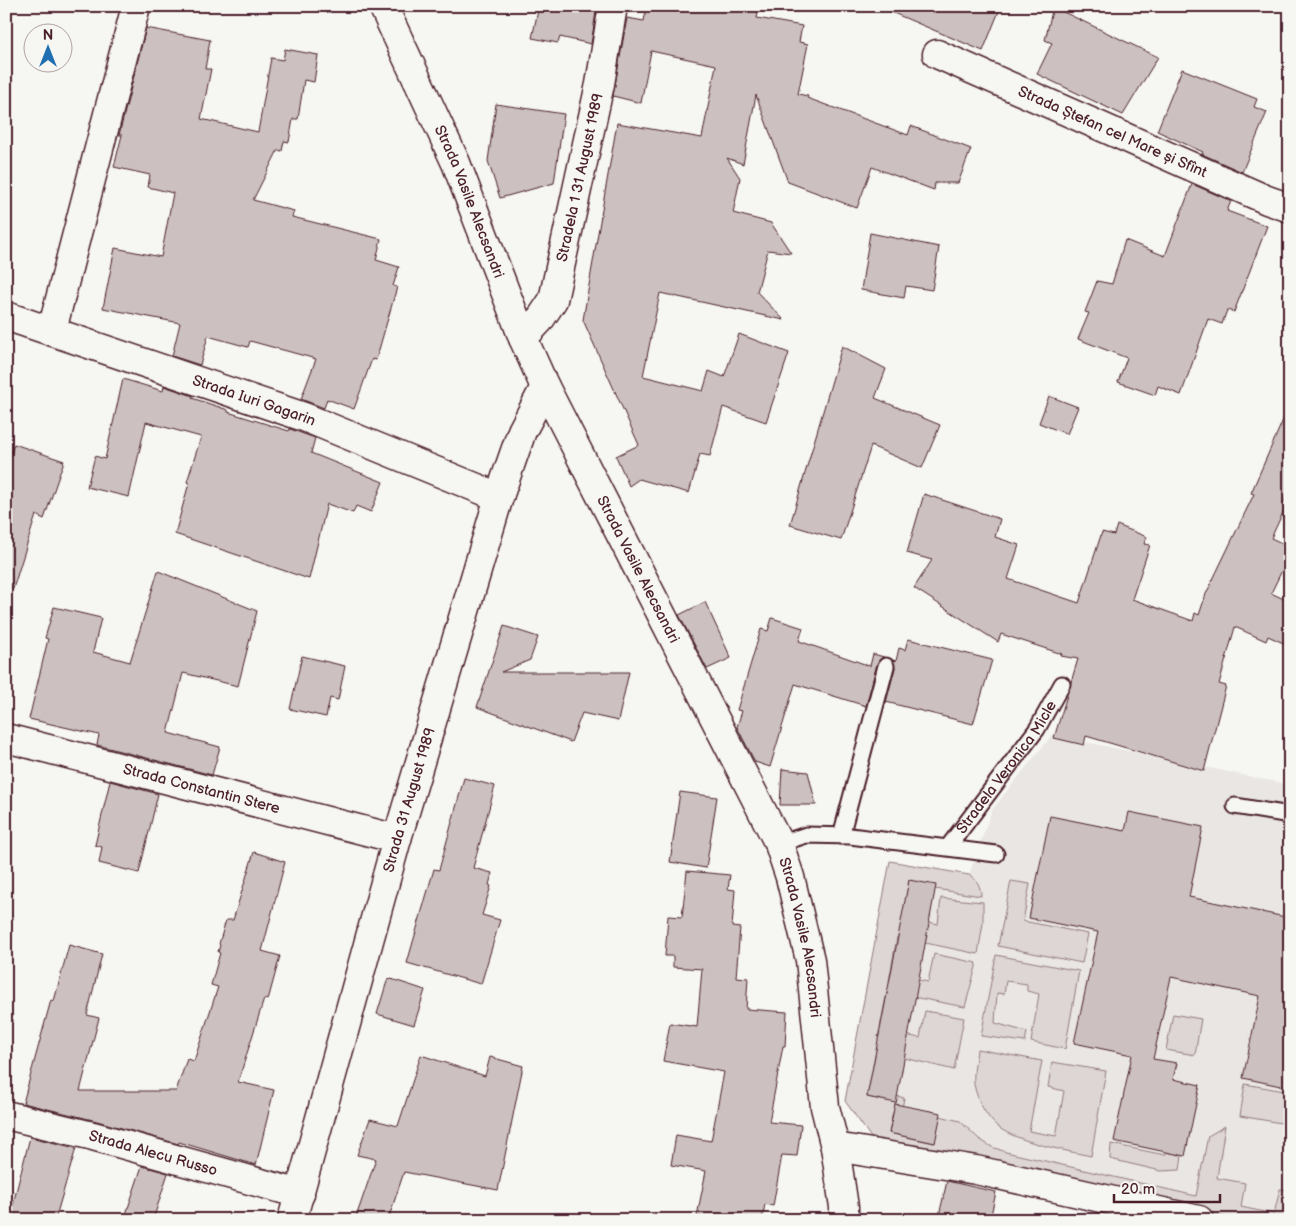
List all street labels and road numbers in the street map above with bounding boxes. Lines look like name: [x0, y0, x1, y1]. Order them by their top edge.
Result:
street label: Strada Ștefan cel Mare și Sfînt: [1015, 82, 1210, 182]
street label: Stradela 1 31 August 1989: [552, 91, 607, 264]
street label: Strada Vasile Alecsandri: [430, 122, 509, 281]
street label: Strada Iuri Gagarin: [190, 370, 319, 430]
street label: Strada Vasile Alecsandri: [593, 492, 684, 646]
street label: Stradela Veronica Micle: [952, 697, 1061, 838]
street label: Strada 31 August 1989: [379, 725, 439, 874]
street label: Strada Constantin Stere: [121, 759, 282, 818]
street label: Strada Vasile Alecsandri: [775, 855, 825, 1018]
street label: Strada Alecu Russo: [87, 1126, 220, 1180]

